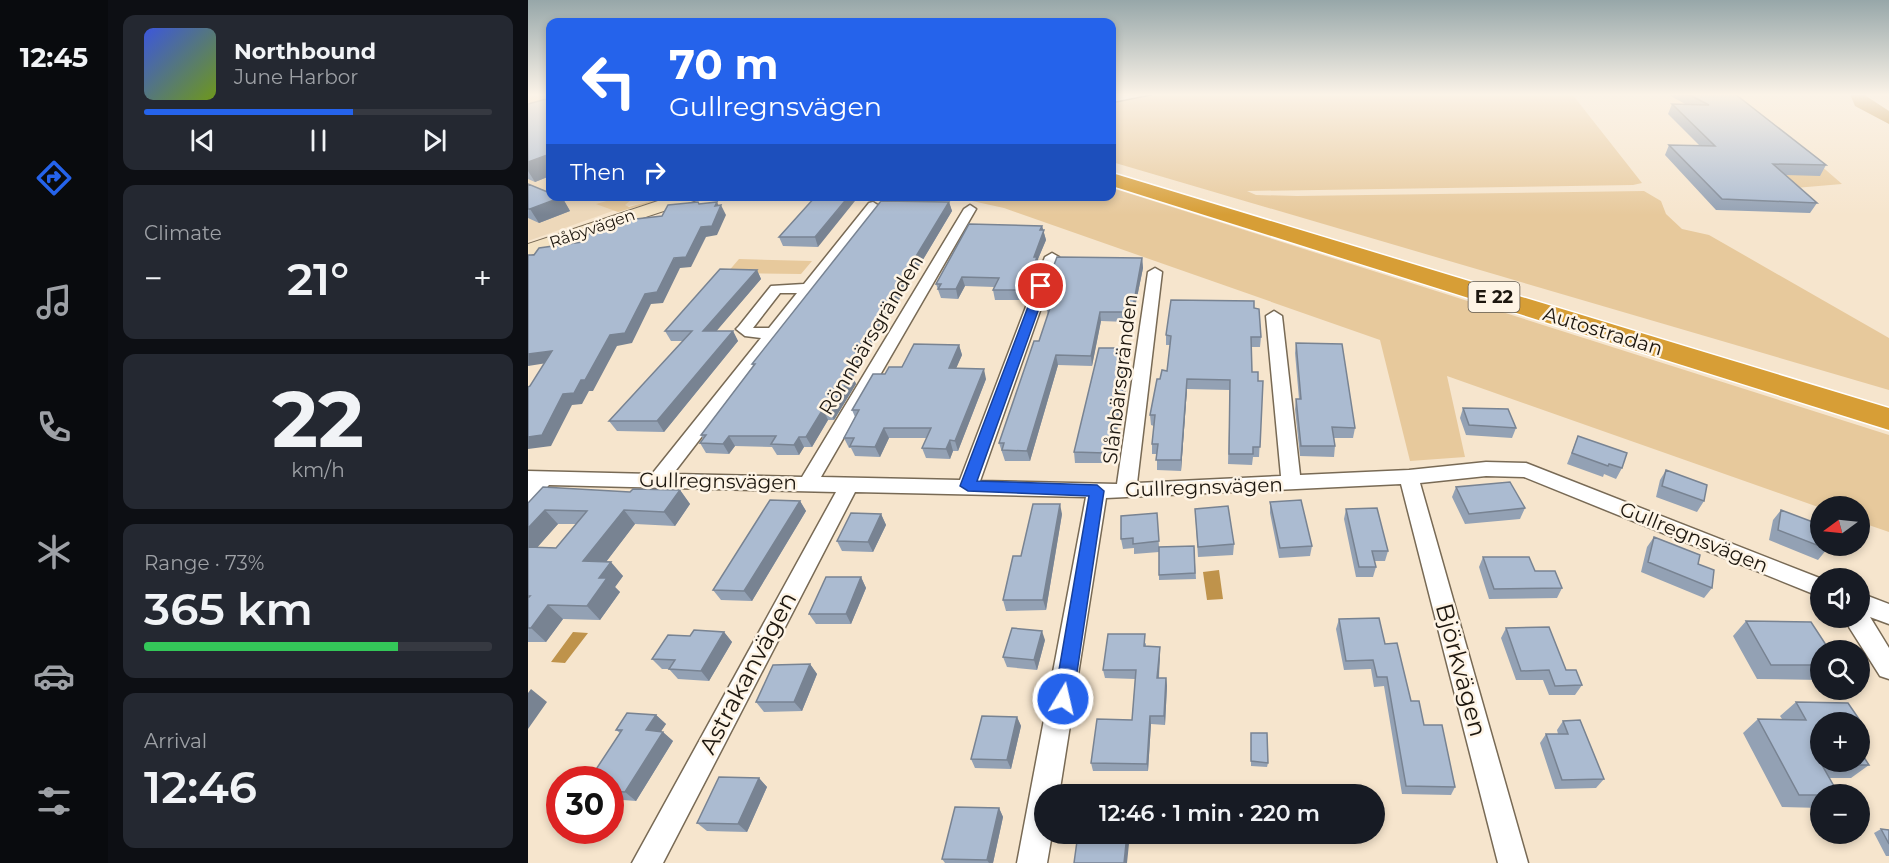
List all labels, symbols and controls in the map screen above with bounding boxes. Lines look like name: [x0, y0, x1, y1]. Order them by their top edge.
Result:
text: Northbound: [234, 38, 376, 65]
text: 70 m: [669, 38, 779, 90]
text: 12:45: [20, 41, 88, 74]
icon: left: [570, 42, 648, 120]
text: June Harbor: [234, 65, 358, 89]
text: Gullregnsvägen: [669, 90, 882, 123]
icon: previous: [186, 124, 219, 157]
icon: pause: [302, 124, 335, 157]
icon: next: [418, 124, 451, 157]
icon: right: [638, 156, 671, 189]
icon: directions: [33, 157, 75, 199]
text: Then: [570, 159, 626, 186]
street label: Råbyvägen: [547, 205, 638, 252]
text: Climate: [144, 221, 222, 245]
text: 21°: [287, 251, 349, 306]
street label: Rönnbärsgränden: [814, 251, 928, 419]
text: −: [144, 258, 163, 298]
text: +: [473, 258, 492, 298]
pin: [1015, 260, 1066, 311]
icon: arrive: [1024, 269, 1057, 302]
icon: music: [33, 281, 75, 323]
road number: E 22: [1468, 282, 1520, 312]
street label: Slånbärsgränden: [1098, 292, 1142, 466]
street label: Autostradan: [1540, 301, 1666, 361]
text: 22: [272, 371, 364, 467]
icon: phone: [33, 406, 75, 448]
text: km/h: [291, 458, 345, 482]
street label: Gullregnsvägen: [639, 468, 797, 494]
street label: Gullregnsvägen: [1125, 472, 1283, 502]
street label: Gullregnsvägen: [1616, 496, 1772, 578]
north arrow: [1810, 496, 1870, 556]
map controls: [1810, 496, 1870, 844]
icon: climate: [33, 531, 75, 573]
text: Range · 73%: [144, 551, 264, 575]
button: sound: [1810, 568, 1870, 628]
text: 365 km: [144, 581, 313, 636]
street label: Astrakanvägen: [693, 587, 802, 759]
street label: Björkvägen: [1430, 600, 1493, 740]
button: search: [1810, 640, 1870, 700]
icon: car: [33, 655, 75, 697]
position arrow: [1031, 667, 1095, 731]
button: +: [1810, 712, 1870, 772]
text: Arrival: [144, 729, 207, 753]
text: 12:46: [144, 759, 257, 814]
speed limit sign: 30: [546, 766, 624, 844]
icon: filters: [33, 780, 75, 822]
button: −: [1810, 784, 1870, 844]
text: 12:46 · 1 min · 220 m: [1099, 800, 1320, 827]

